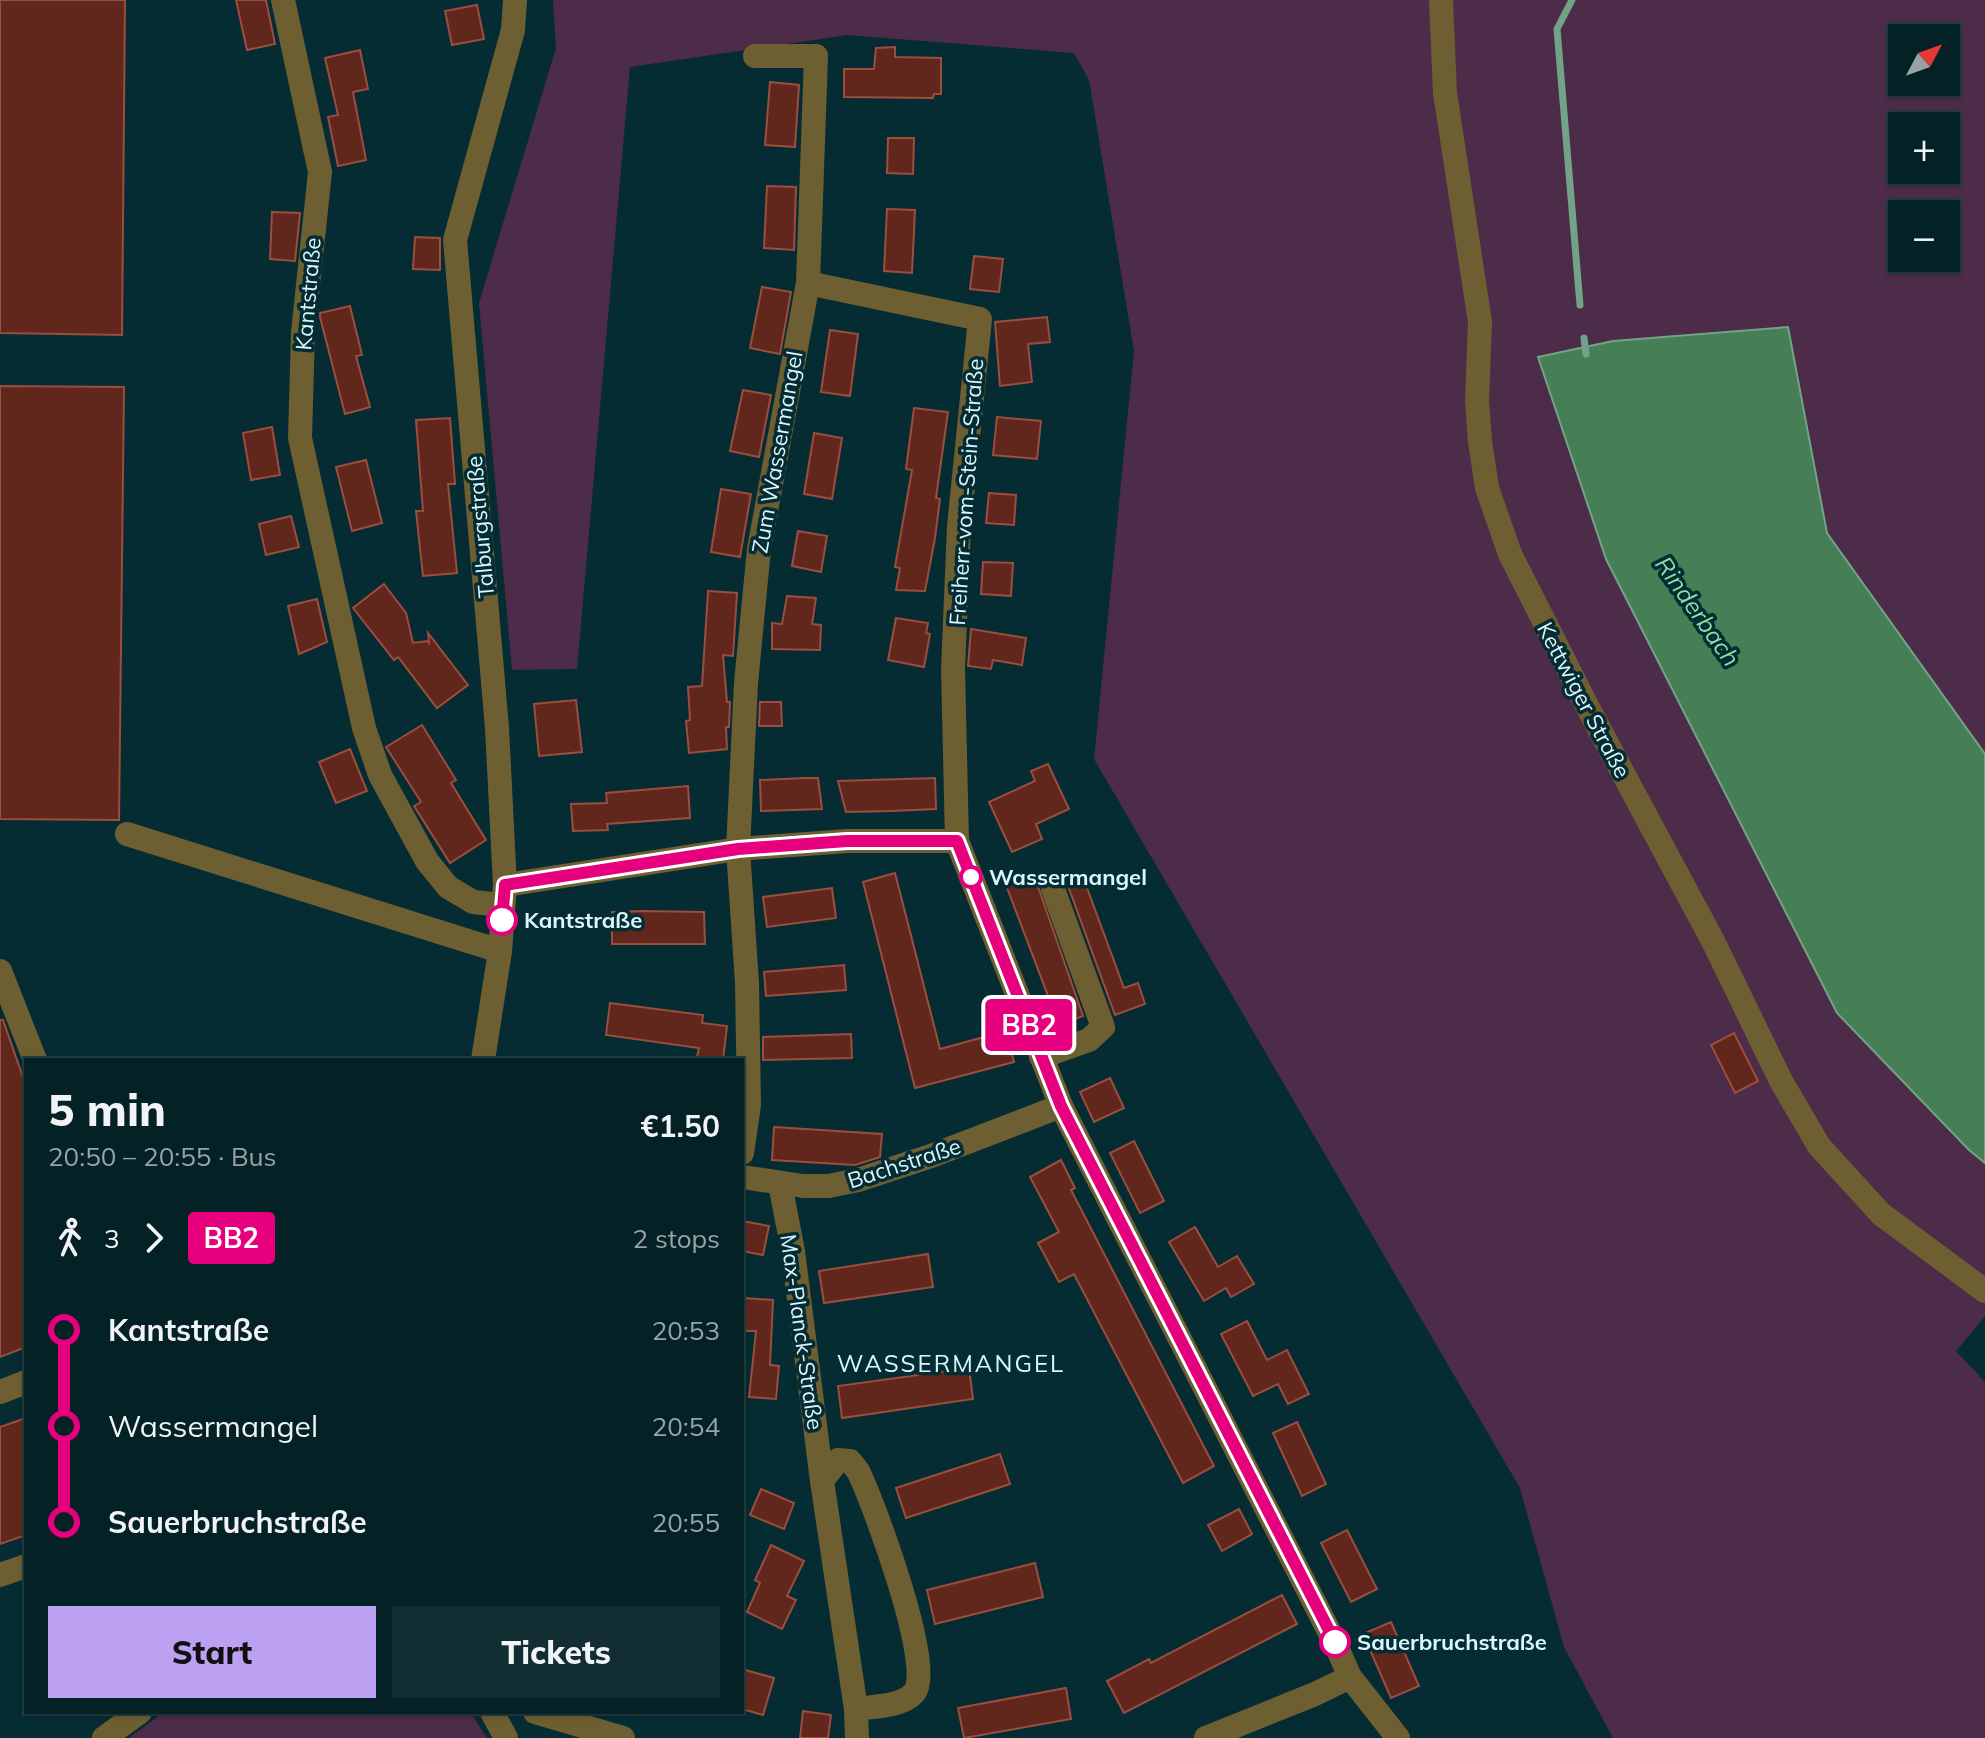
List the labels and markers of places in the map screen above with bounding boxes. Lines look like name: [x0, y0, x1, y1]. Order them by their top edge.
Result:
place label: Wassermangel: [989, 863, 1147, 891]
marker: Wassermangel: [960, 866, 982, 888]
marker: Kantstraße: [487, 905, 517, 935]
place label: Kantstraße: [524, 906, 642, 934]
marker: Sauerbruchstraße: [1320, 1627, 1350, 1657]
place label: Sauerbruchstraße: [1357, 1628, 1547, 1656]

